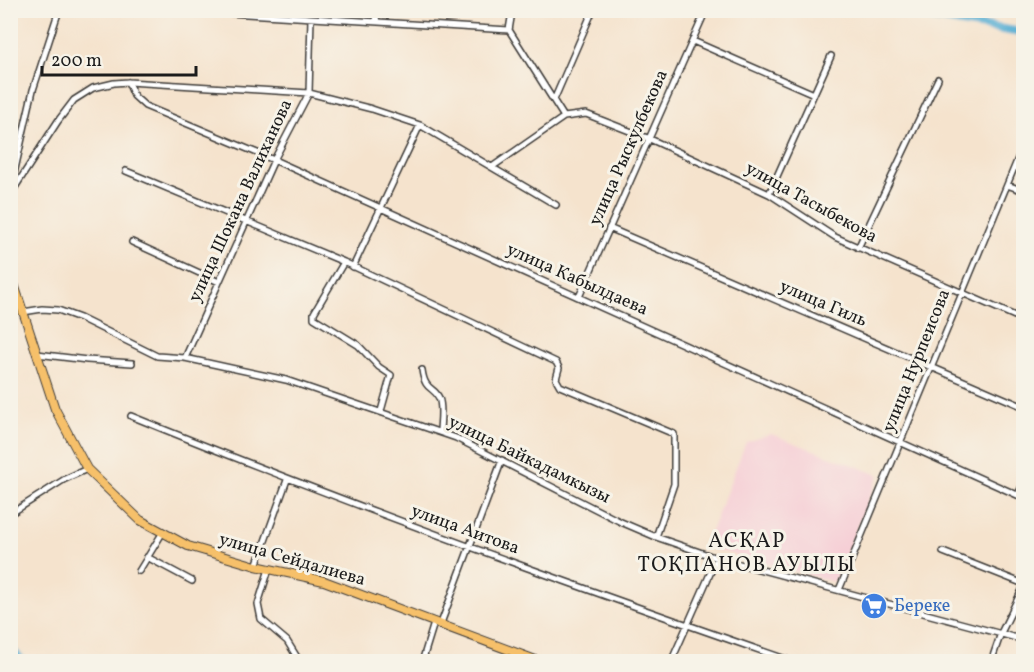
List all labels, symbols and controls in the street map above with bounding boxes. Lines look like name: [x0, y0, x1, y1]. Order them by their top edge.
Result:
scale bar: [42, 39, 196, 77]
text: 200 m: [51, 49, 102, 74]
street label: улица Рыскулбекова: [583, 66, 675, 230]
street label: улица Шокана Валиханова: [183, 95, 299, 307]
street label: улица Тасыбекова: [740, 156, 882, 250]
street label: улица Кабылдаева: [502, 238, 652, 322]
street label: улица Гиль: [775, 274, 871, 334]
street label: улица Нурпеисова: [877, 286, 957, 436]
street label: улица Байкадамкызы: [444, 410, 615, 510]
street label: улица Аитова: [407, 499, 523, 561]
street label: улица Сейдалиева: [216, 527, 368, 593]
district label: АСҚАР ТОҚПАНОВ АУЫЛЫ: [638, 527, 856, 580]
supermarket icon: Береке: [859, 591, 889, 621]
place label: Береке: [894, 594, 950, 619]

